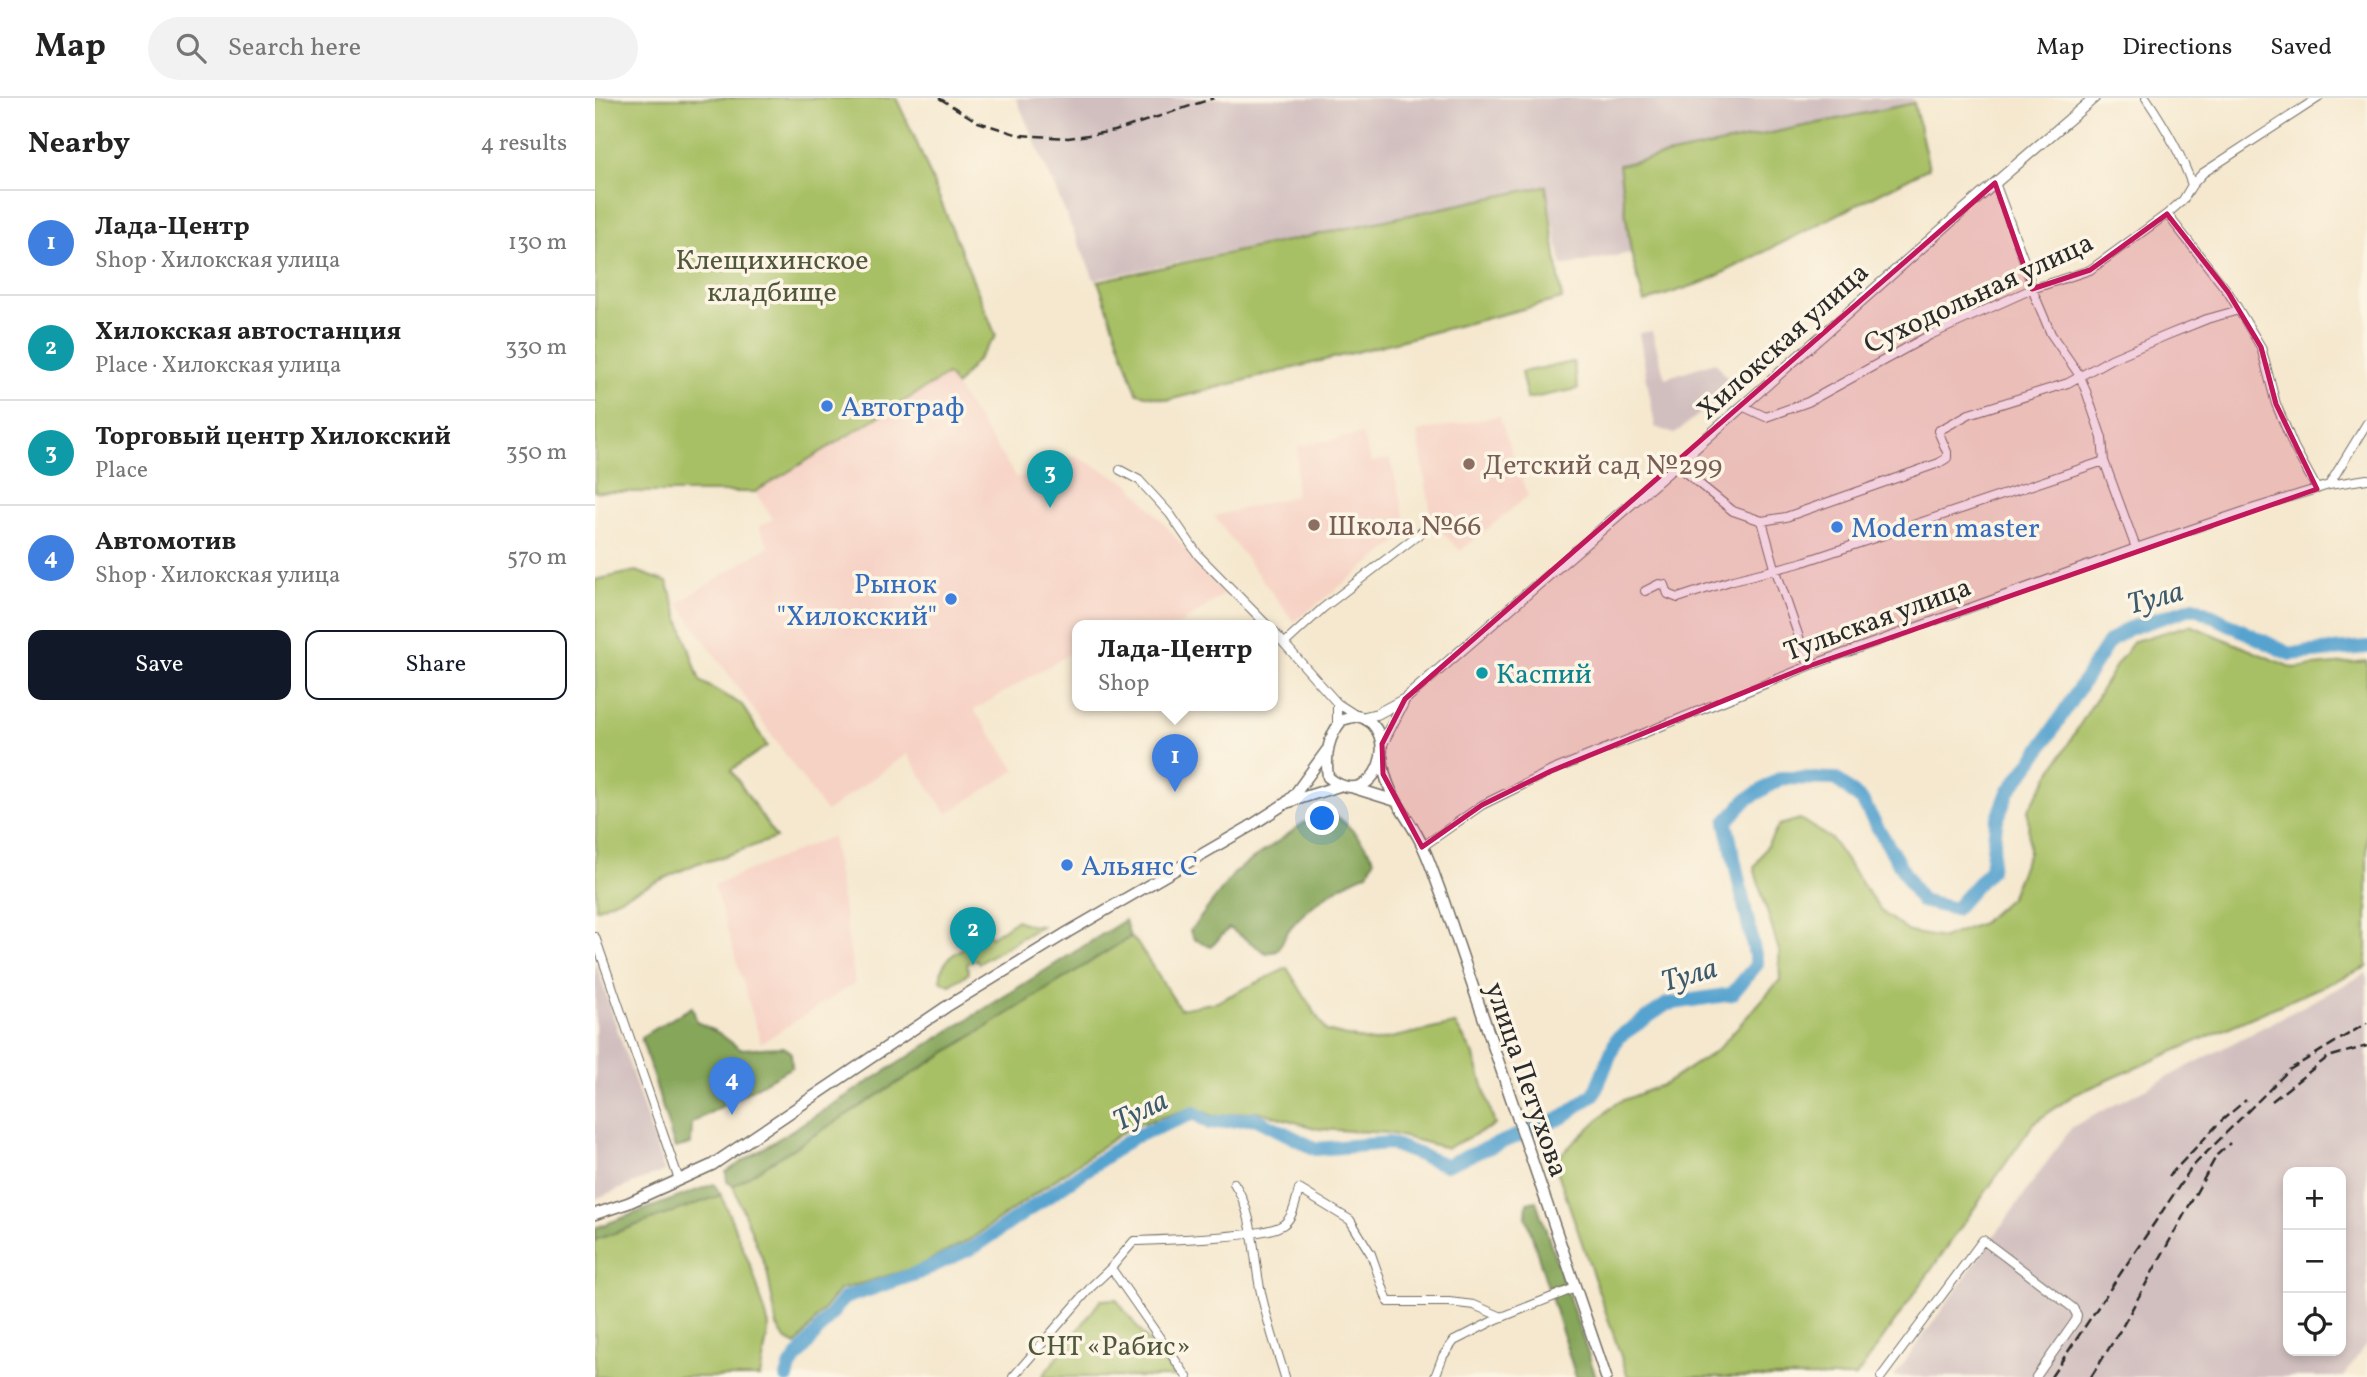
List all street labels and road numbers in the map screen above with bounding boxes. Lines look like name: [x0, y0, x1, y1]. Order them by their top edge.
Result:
street label: Суходольная улица: [1858, 224, 2100, 365]
street label: Хилокская улица: [1689, 254, 1878, 430]
street label: Тульская улица: [1779, 568, 1977, 672]
street label: улица Петухова: [1474, 977, 1577, 1182]

